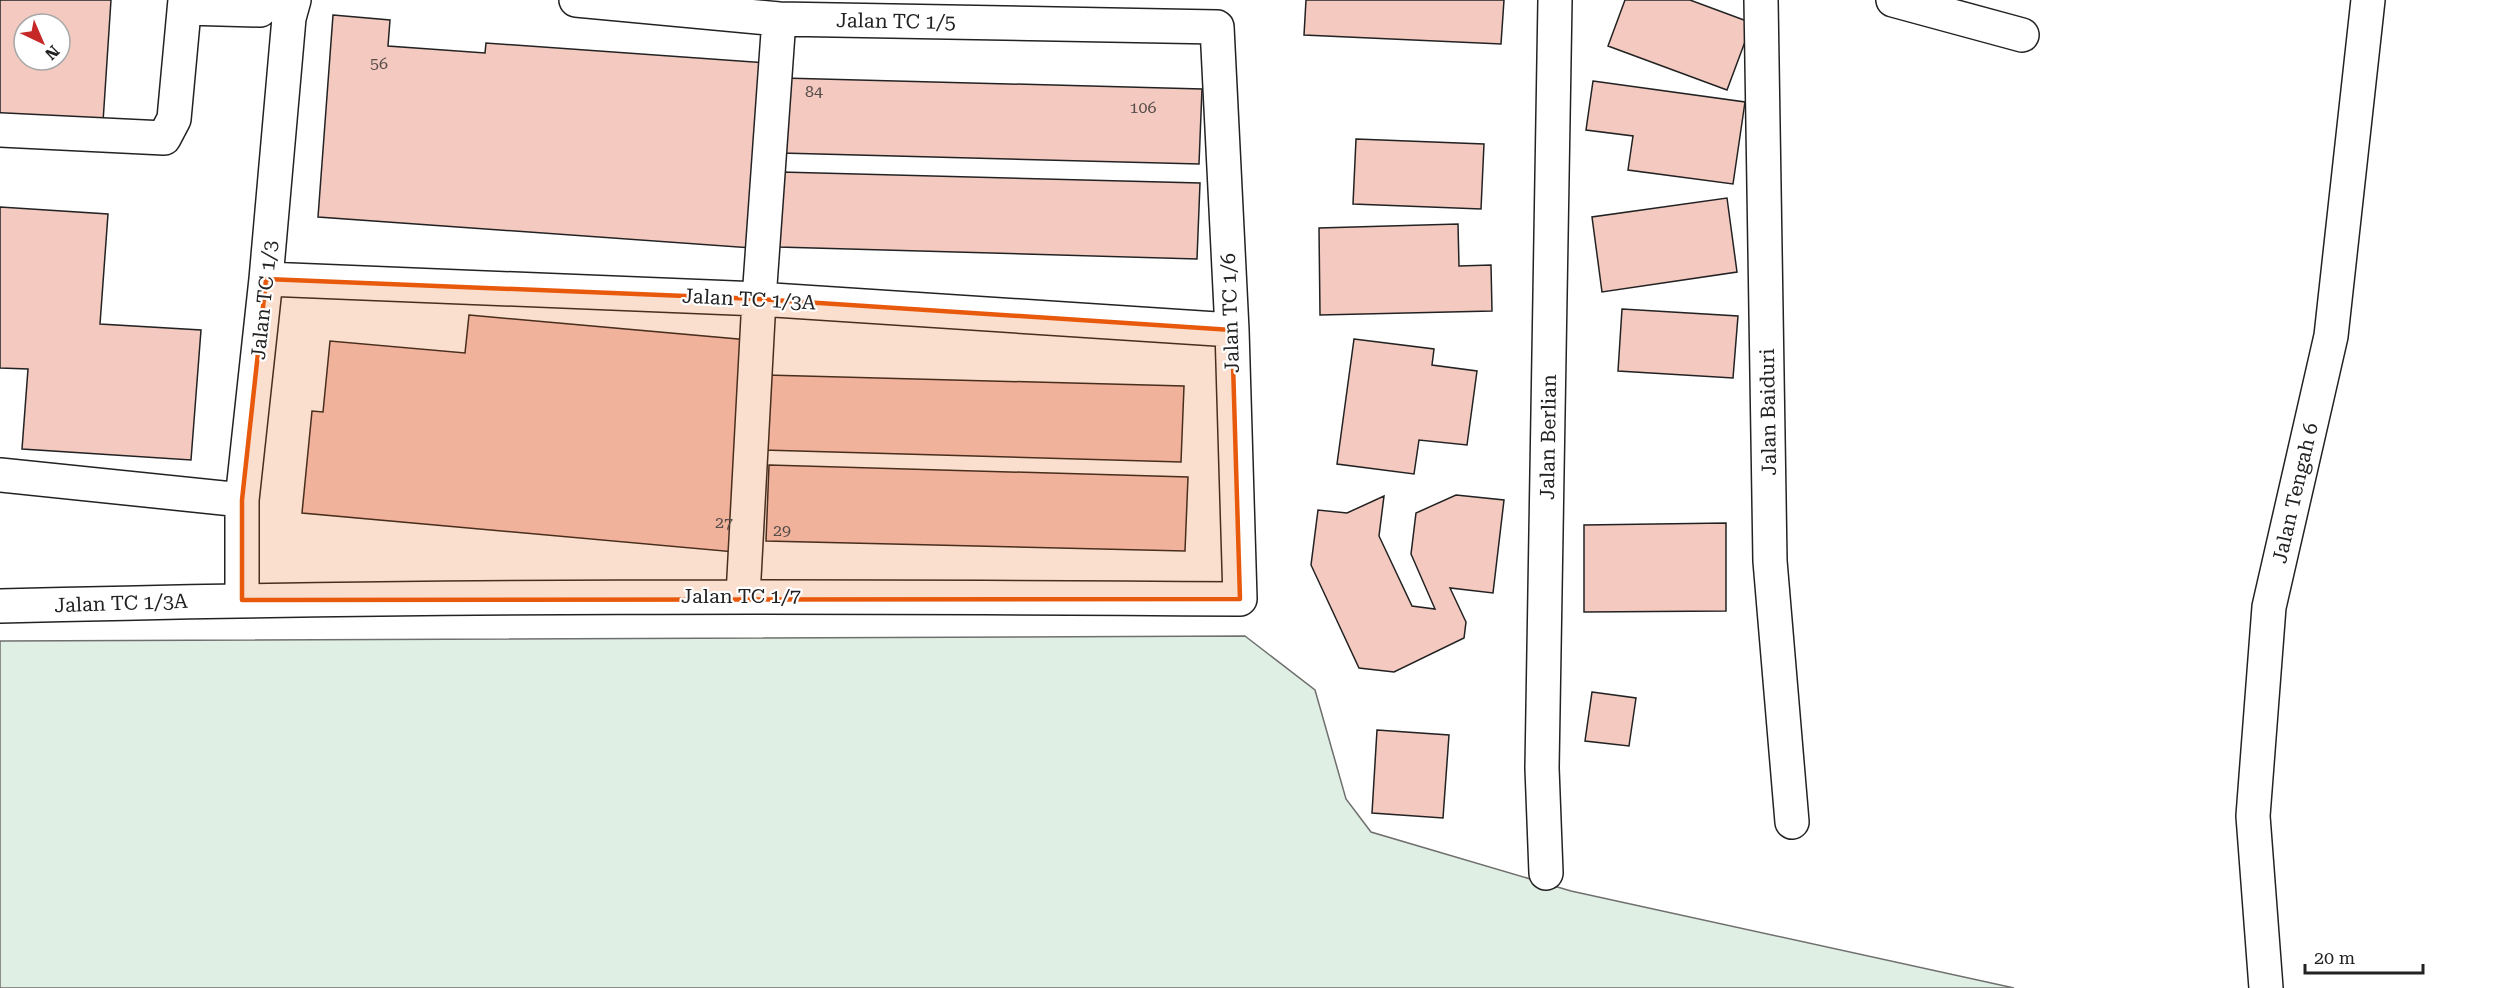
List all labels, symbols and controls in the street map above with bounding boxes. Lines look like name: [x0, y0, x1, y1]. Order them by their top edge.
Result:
street label: Jalan TC 1/5: [836, 8, 956, 34]
north arrow: [12, 12, 72, 72]
text: N: [41, 41, 63, 64]
house number: 56: [370, 54, 388, 73]
house number: 84: [805, 82, 823, 101]
house number: 106: [1130, 98, 1156, 117]
street label: Jalan TC 1/3: [246, 239, 282, 361]
street label: Jalan TC 1/6: [1216, 253, 1244, 373]
street label: Jalan TC 1/3A: [682, 284, 816, 314]
street label: Jalan Baiduri: [1755, 348, 1781, 476]
street label: Jalan Berlian: [1535, 374, 1561, 500]
street label: Jalan Tengah 6: [2267, 420, 2323, 566]
house number: 27: [715, 513, 733, 532]
house number: 29: [773, 521, 791, 540]
street label: Jalan TC 1/7: [681, 584, 801, 608]
street label: Jalan TC 1/3A: [54, 589, 188, 617]
scale bar: [2305, 937, 2424, 975]
text: 20 m: [2314, 947, 2355, 968]

